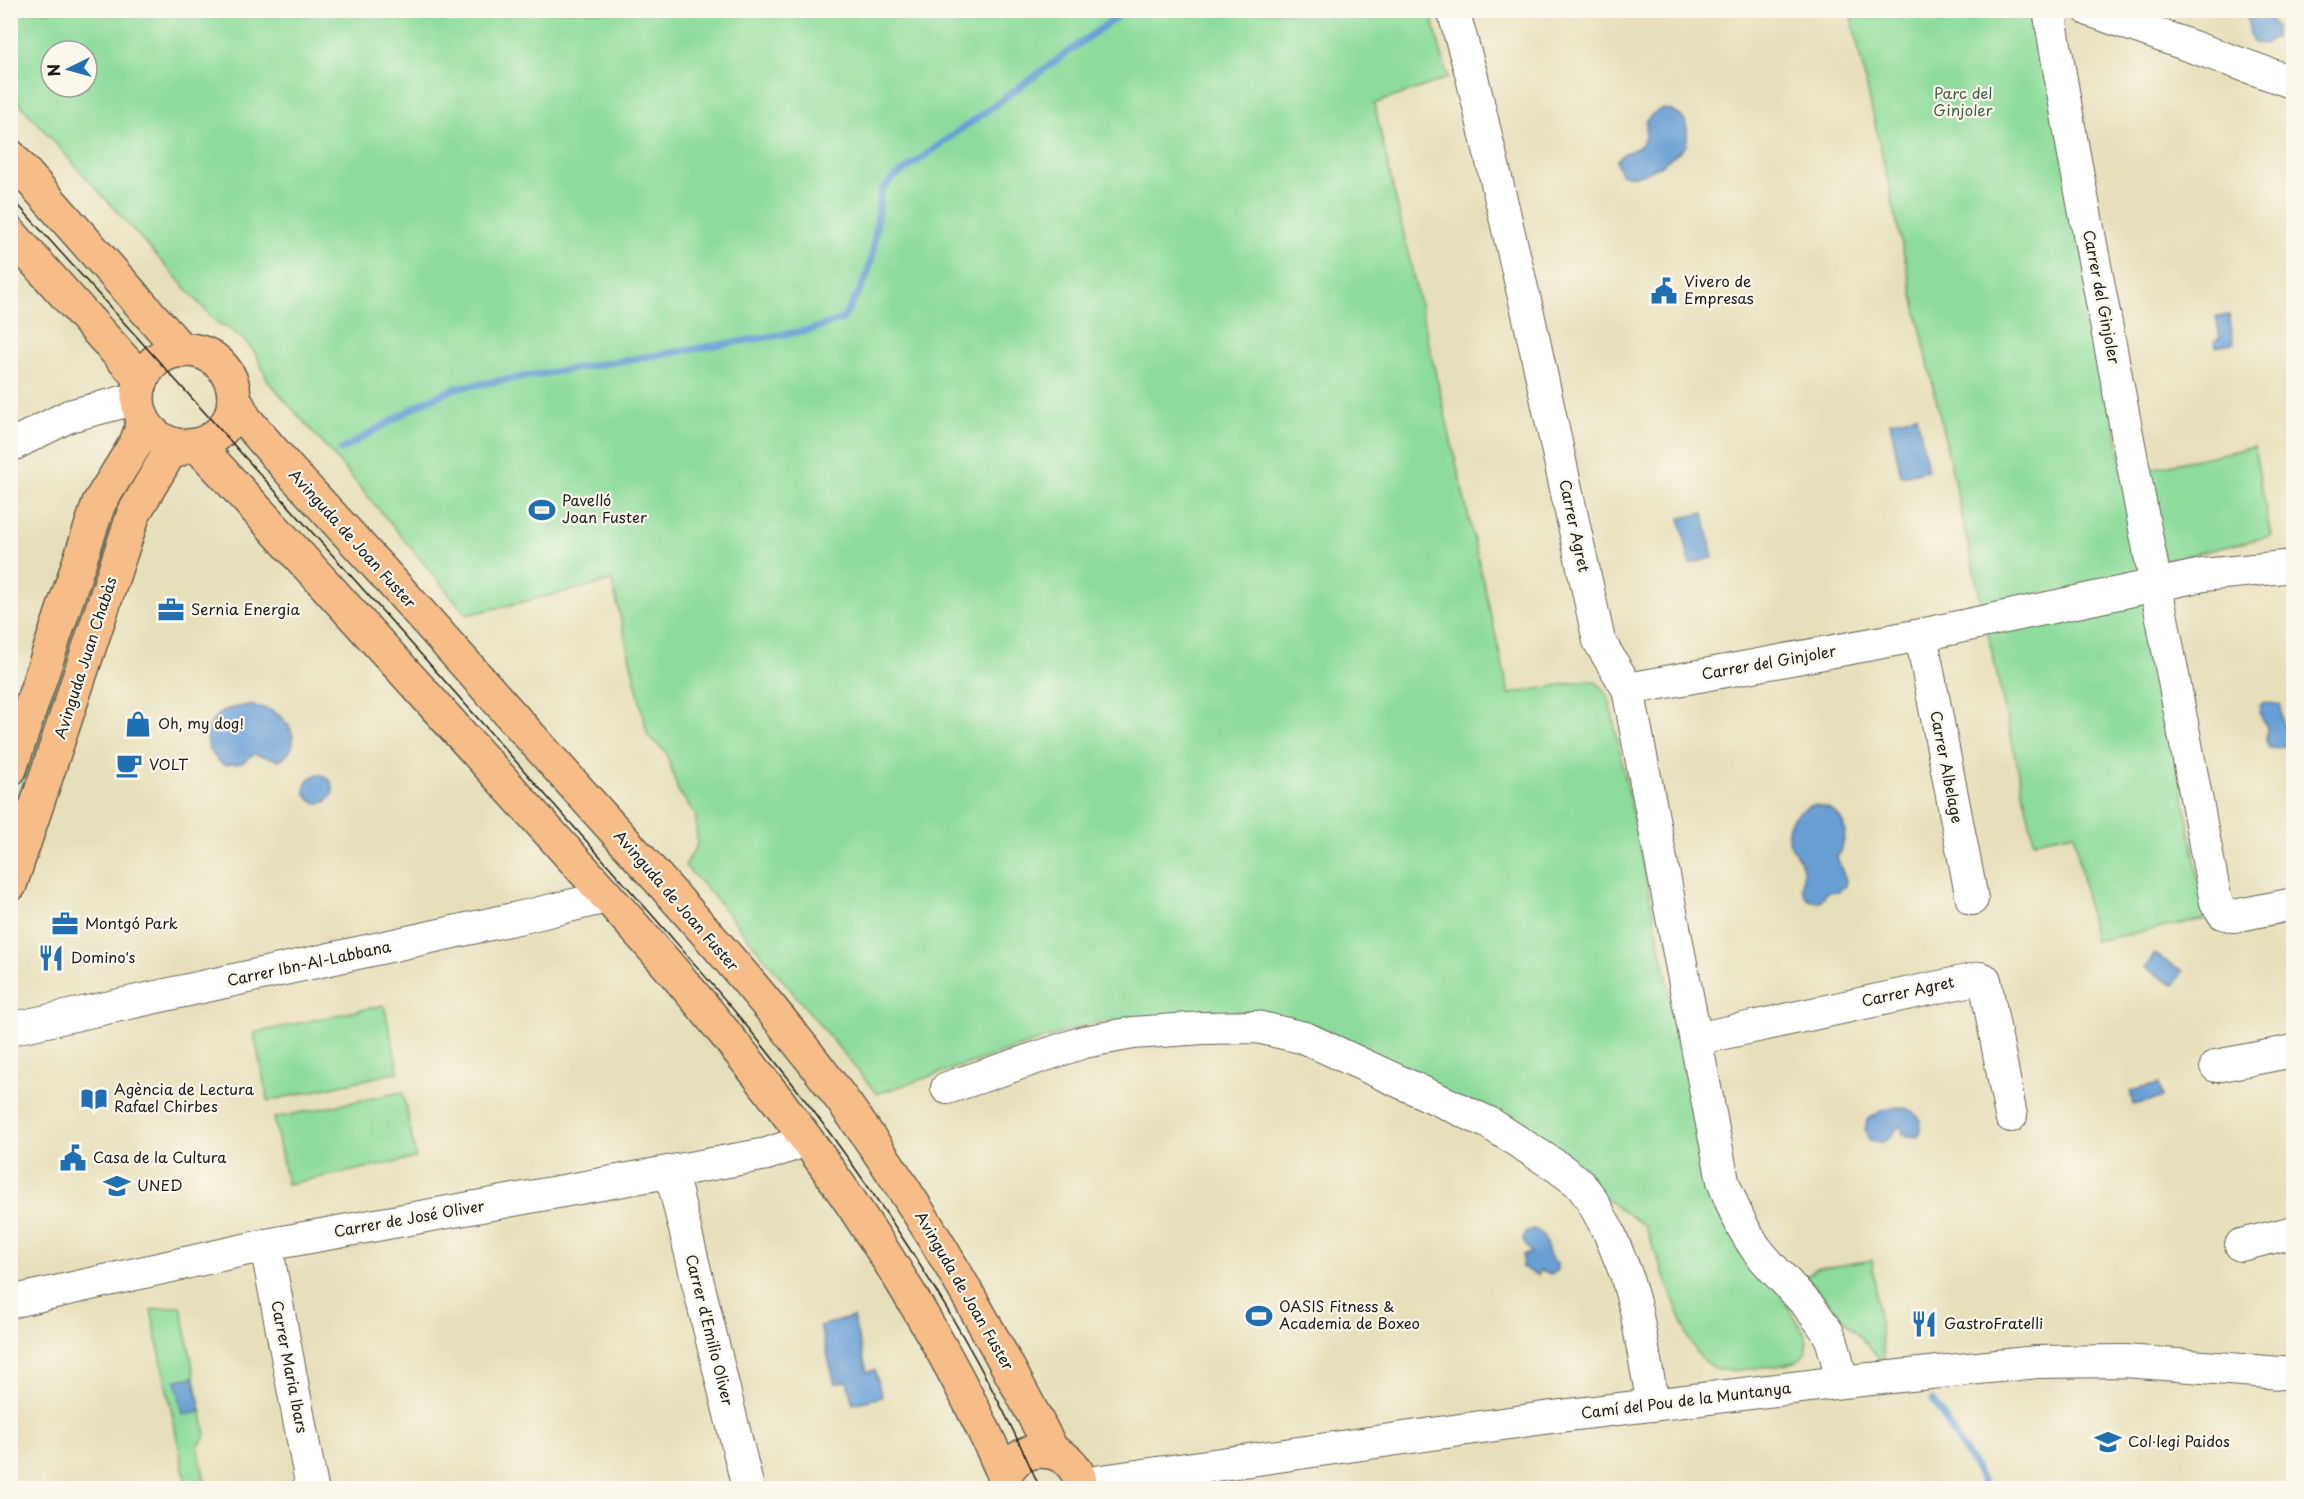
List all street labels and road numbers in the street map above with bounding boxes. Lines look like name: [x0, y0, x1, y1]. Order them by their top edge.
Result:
street label: Carrer del Ginjoler: [2078, 228, 2127, 366]
street label: Avinguda de Joan Fuster: [284, 463, 422, 613]
street label: Carrer Agret: [1554, 477, 1597, 574]
street label: Avinguda Juan Chabàs: [47, 573, 122, 742]
street label: Carrer del Ginjoler: [1700, 638, 1838, 685]
street label: Carrer Albelage: [1925, 709, 1970, 825]
street label: Avinguda de Joan Fuster: [609, 824, 745, 976]
street label: Carrer Ibn-Al-Labbana: [225, 934, 393, 991]
street label: Carrer Agret: [1859, 969, 1956, 1012]
street label: Carrer de José Oliver: [332, 1193, 486, 1242]
street label: Avinguda de Joan Fuster: [910, 1206, 1020, 1374]
street label: Carrer d'Emilio Oliver: [681, 1252, 740, 1408]
street label: Carrer Maria Ibars: [266, 1298, 315, 1435]
street label: Camí del Pou de la Muntanya: [1579, 1375, 1793, 1424]

